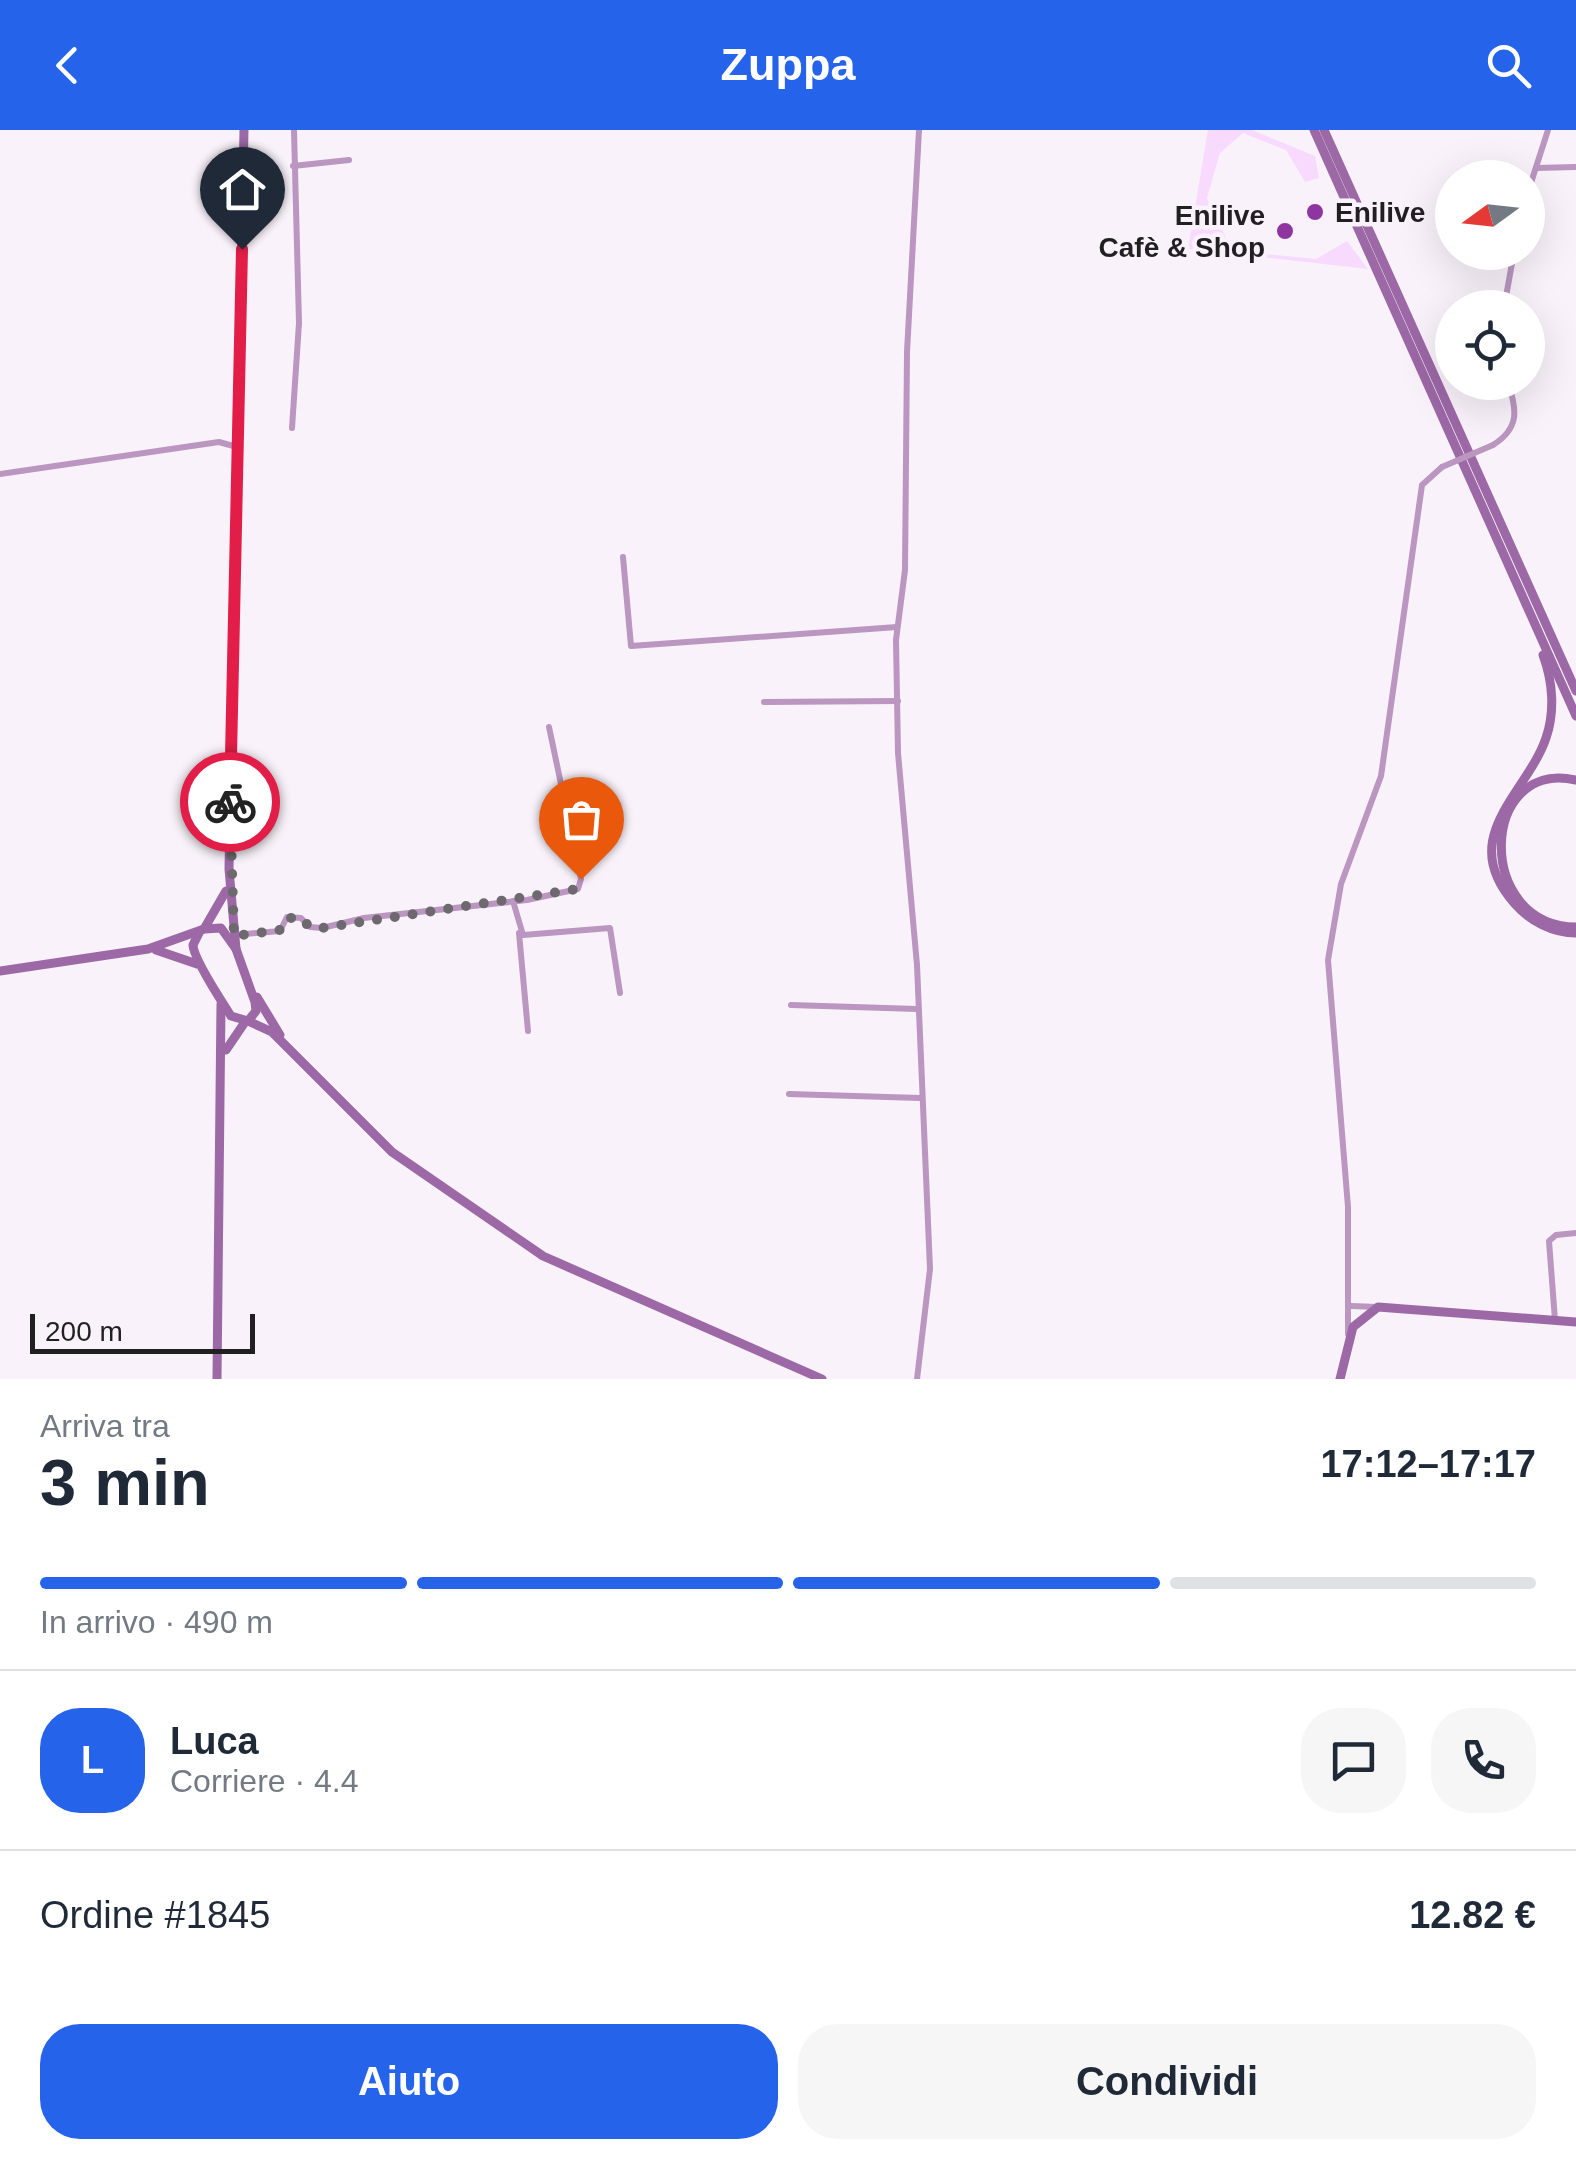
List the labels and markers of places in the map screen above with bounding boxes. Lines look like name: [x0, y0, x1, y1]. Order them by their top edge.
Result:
pin: [200, 147, 285, 250]
place label: Enilive: [1335, 197, 1425, 228]
place label: Enilive Cafè & Shop: [1099, 200, 1265, 263]
marker: Enilive: [1304, 201, 1326, 223]
marker: Enilive Cafè & Shop: [1274, 220, 1296, 242]
pin: [539, 777, 624, 880]

